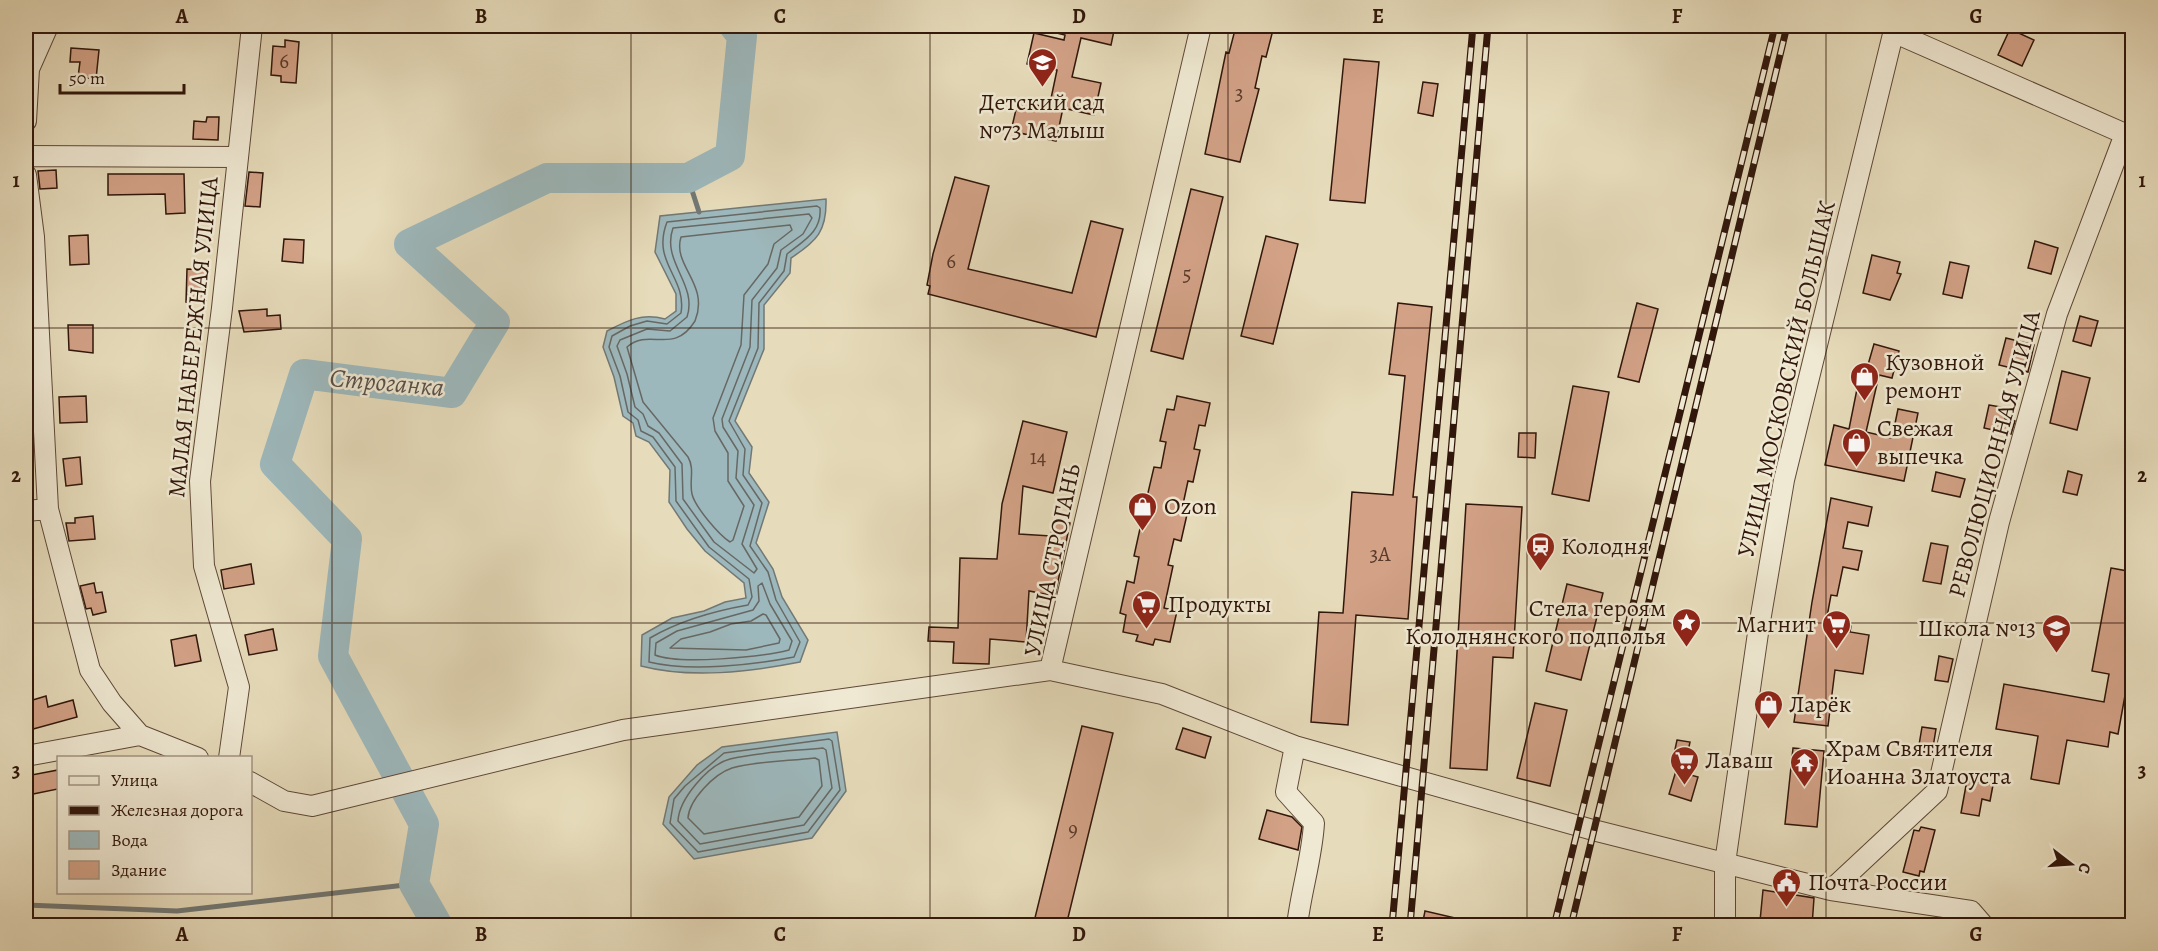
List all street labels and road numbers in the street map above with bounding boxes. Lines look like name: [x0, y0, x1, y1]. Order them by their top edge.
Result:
street label: МАЛАЯ НАБЕРЕЖНАЯ УЛИЦА: [160, 174, 226, 499]
street label: УЛИЦА МОСКОВСКИЙ БОЛЬШАК: [1729, 197, 1843, 560]
street label: РЕВОЛЮЦИОННАЯ УЛИЦА: [1940, 306, 2048, 601]
street label: УЛИЦА СТРОГАНЬ: [1016, 461, 1088, 659]

